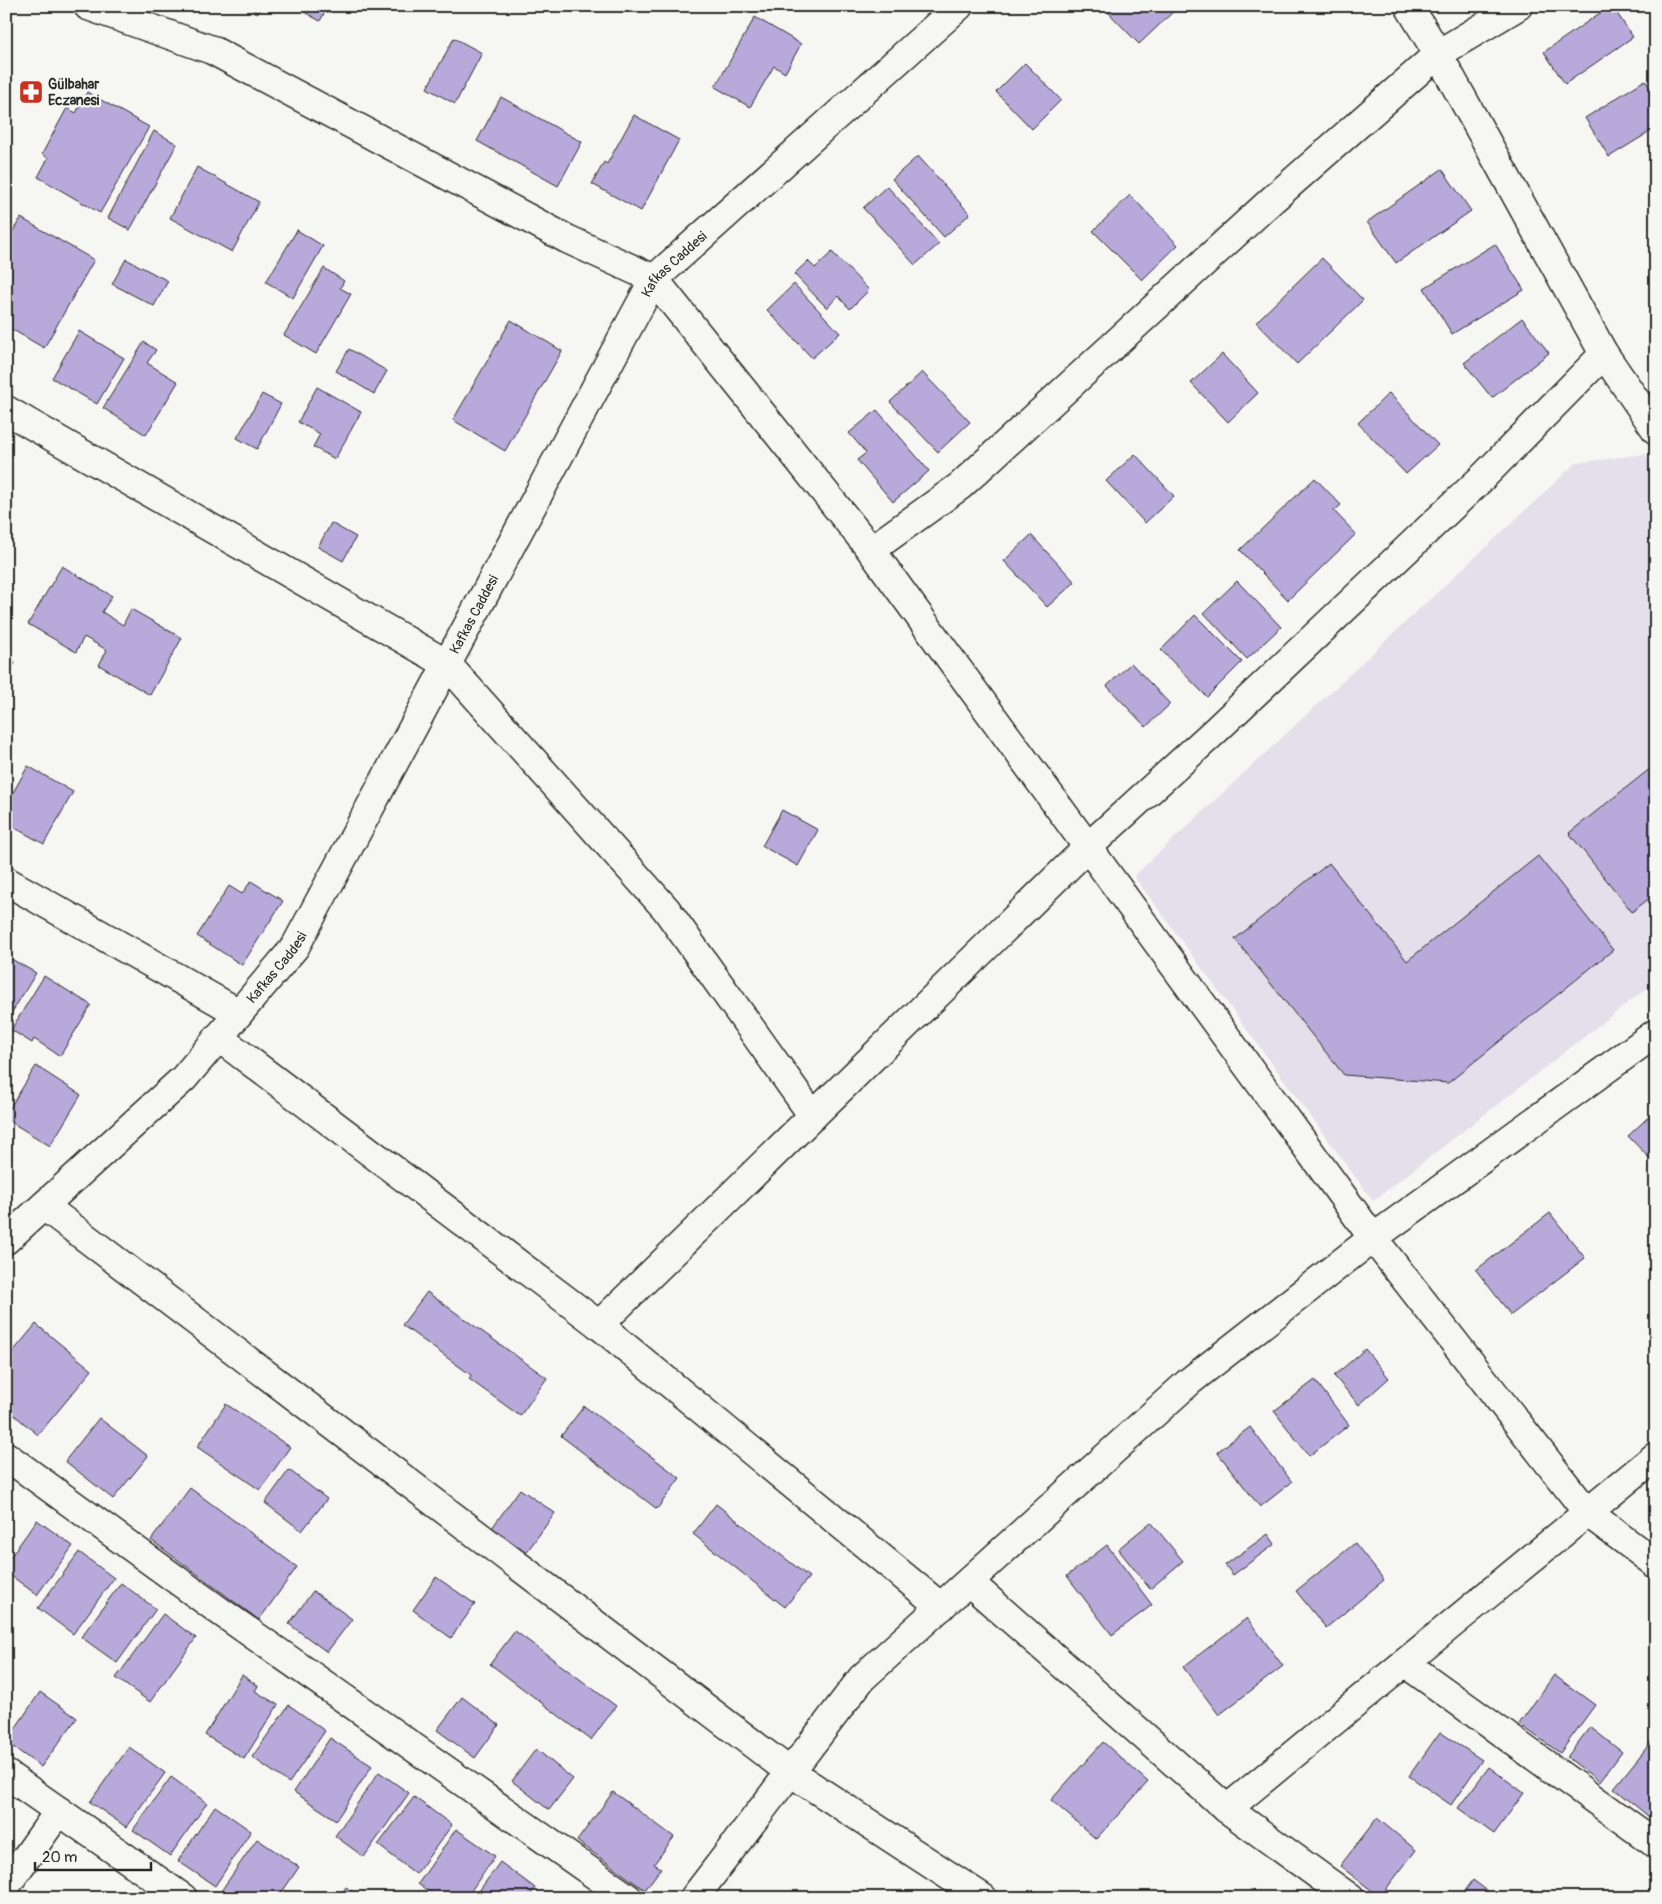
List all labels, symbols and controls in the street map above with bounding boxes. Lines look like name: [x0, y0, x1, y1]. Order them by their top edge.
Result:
place label: Gülbahar Eczanesi: [48, 76, 100, 109]
pharmacy icon: Gülbahar Eczanesi: [18, 79, 44, 105]
street label: Kafkas Caddesi: [638, 228, 711, 300]
street label: Kafkas Caddesi: [446, 572, 503, 657]
street label: Kafkas Caddesi: [243, 929, 311, 1007]
scale bar: [35, 1839, 151, 1871]
text: 20 m: [42, 1848, 77, 1867]

